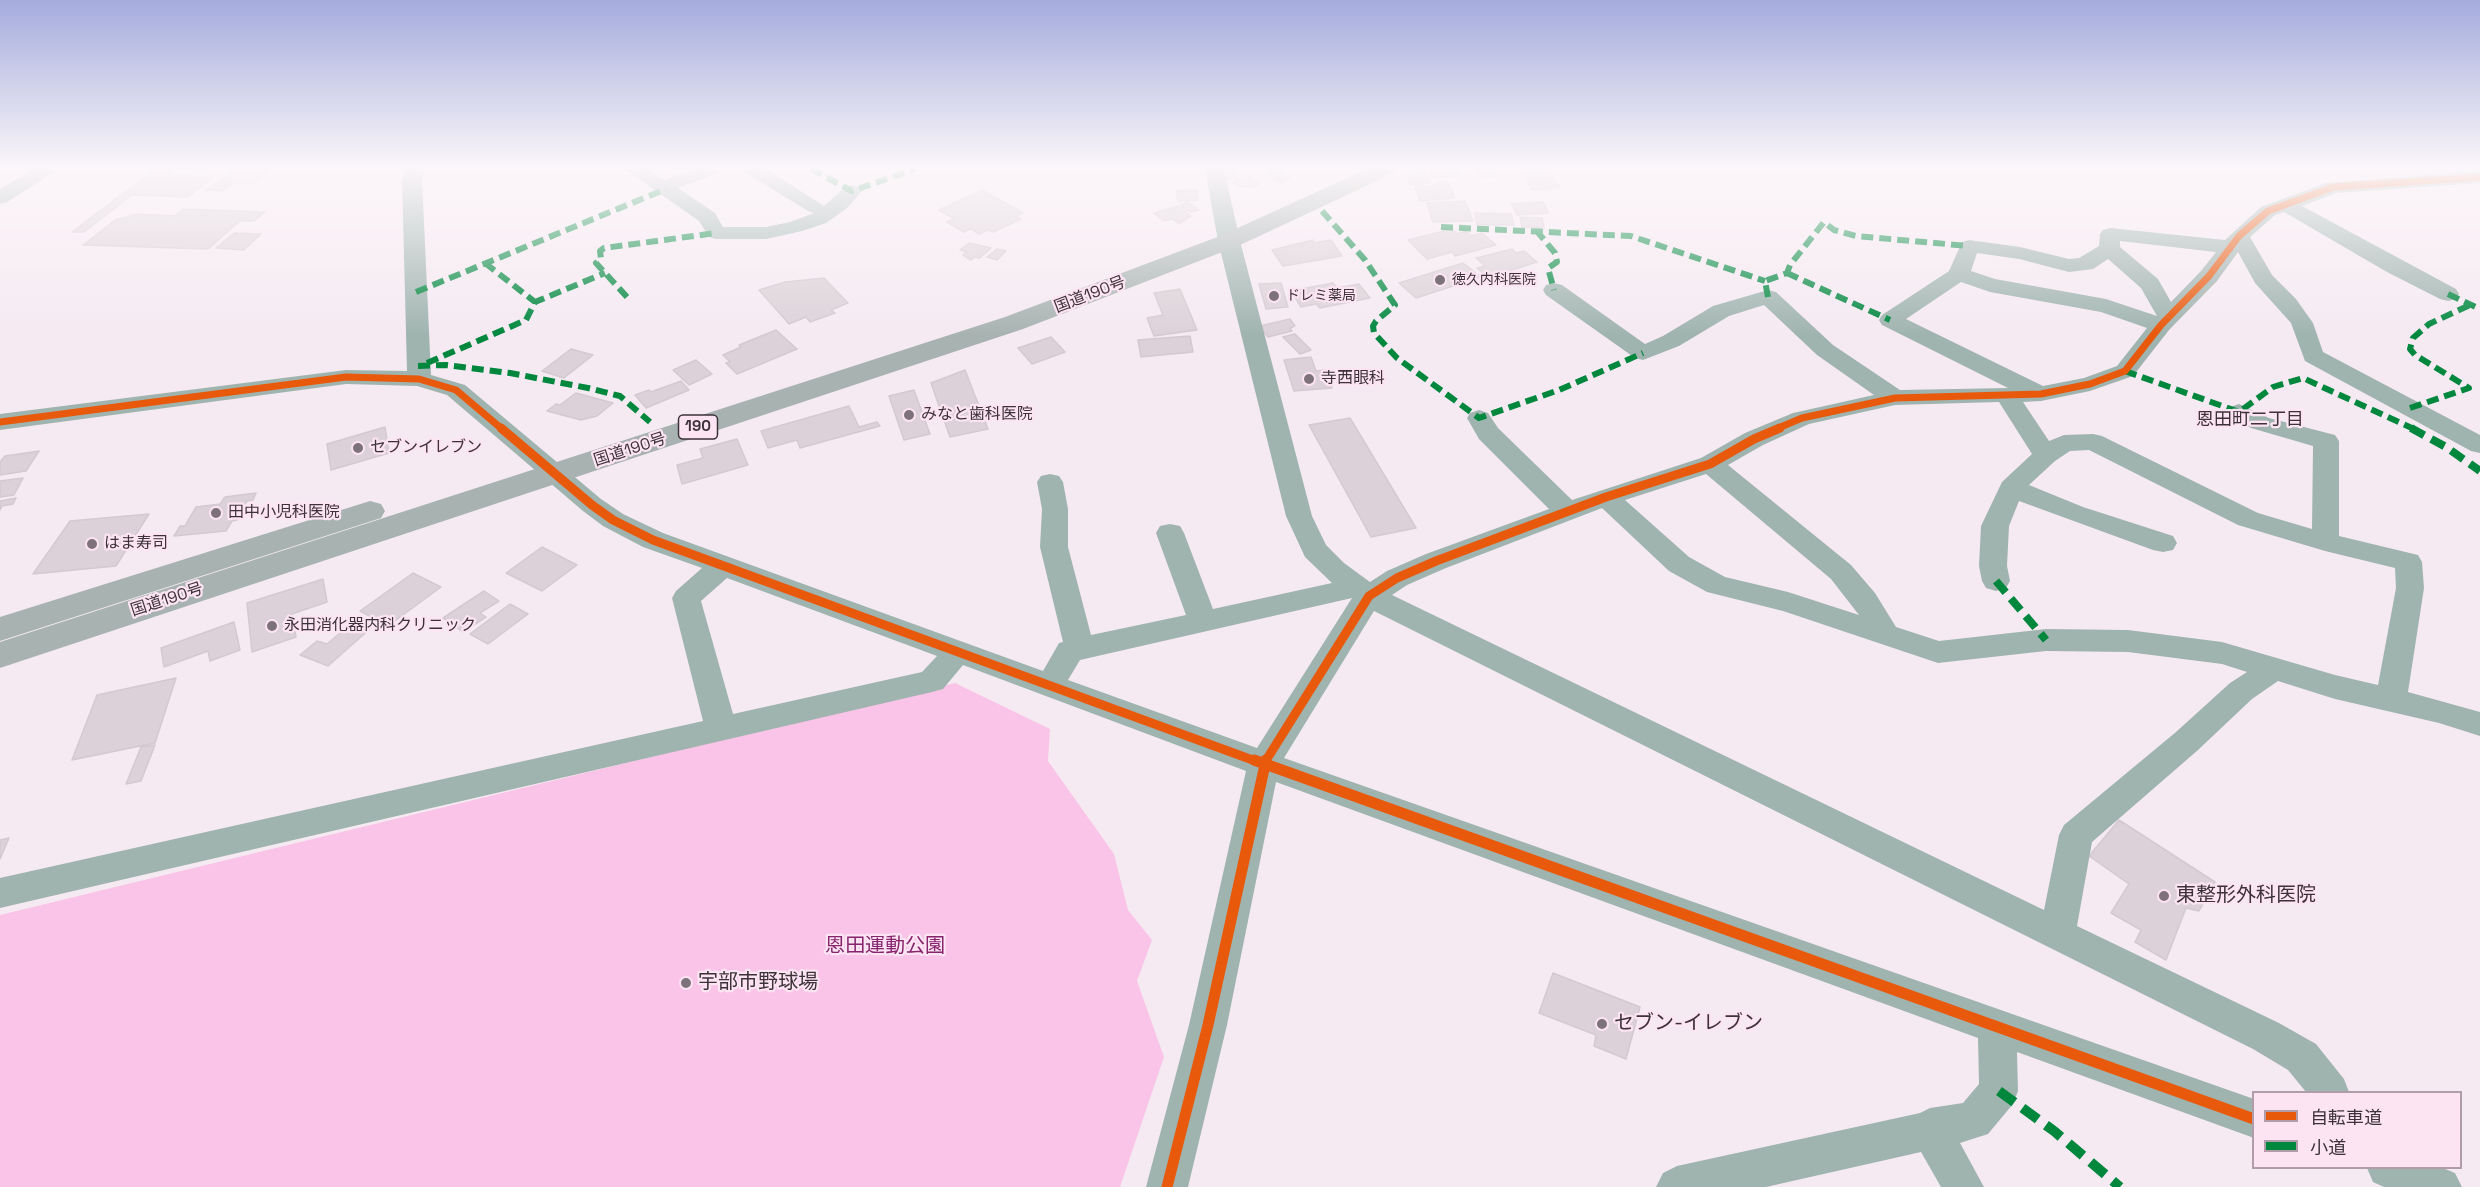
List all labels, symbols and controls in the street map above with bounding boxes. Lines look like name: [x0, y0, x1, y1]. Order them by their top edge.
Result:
place label: 徳久内科医院: [1452, 272, 1536, 288]
street label: 国道190号: [1052, 273, 1128, 317]
marker: 徳久内科医院: [1433, 273, 1447, 287]
place label: ドレミ薬局: [1286, 288, 1356, 304]
marker: ドレミ薬局: [1267, 289, 1281, 303]
place label: 寺西眼科: [1321, 369, 1385, 389]
marker: 寺西眼科: [1302, 372, 1316, 386]
place label: みなと歯科医院: [921, 405, 1033, 425]
marker: みなと歯科医院: [902, 408, 916, 422]
district label: 恩田町二丁目: [2196, 409, 2304, 431]
road number: 190: [678, 415, 718, 439]
street label: 国道190号: [591, 429, 669, 471]
place label: セブンイレブン: [370, 438, 482, 458]
marker: セブンイレブン: [351, 441, 365, 455]
place label: 田中小児科医院: [228, 503, 340, 523]
marker: 田中小児科医院: [209, 506, 223, 520]
place label: はま寿司: [104, 534, 168, 554]
marker: はま寿司: [85, 537, 99, 551]
street label: 国道190号: [128, 579, 206, 621]
place label: 永田消化器内科クリニック: [284, 616, 476, 636]
marker: 永田消化器内科クリニック: [265, 619, 279, 633]
place label: 東整形外科医院: [2176, 884, 2316, 908]
marker: 東整形外科医院: [2157, 889, 2171, 903]
park label: 恩田運動公園: [825, 935, 945, 959]
place label: 宇部市野球場: [698, 971, 818, 995]
marker: 宇部市野球場: [679, 976, 693, 990]
place label: セブン-イレブン: [1614, 1012, 1763, 1036]
marker: セブン-イレブン: [1595, 1017, 1609, 1031]
legend: [2252, 1091, 2462, 1169]
text: 自転車道: [2310, 1106, 2382, 1129]
text: 小道: [2310, 1136, 2346, 1159]

